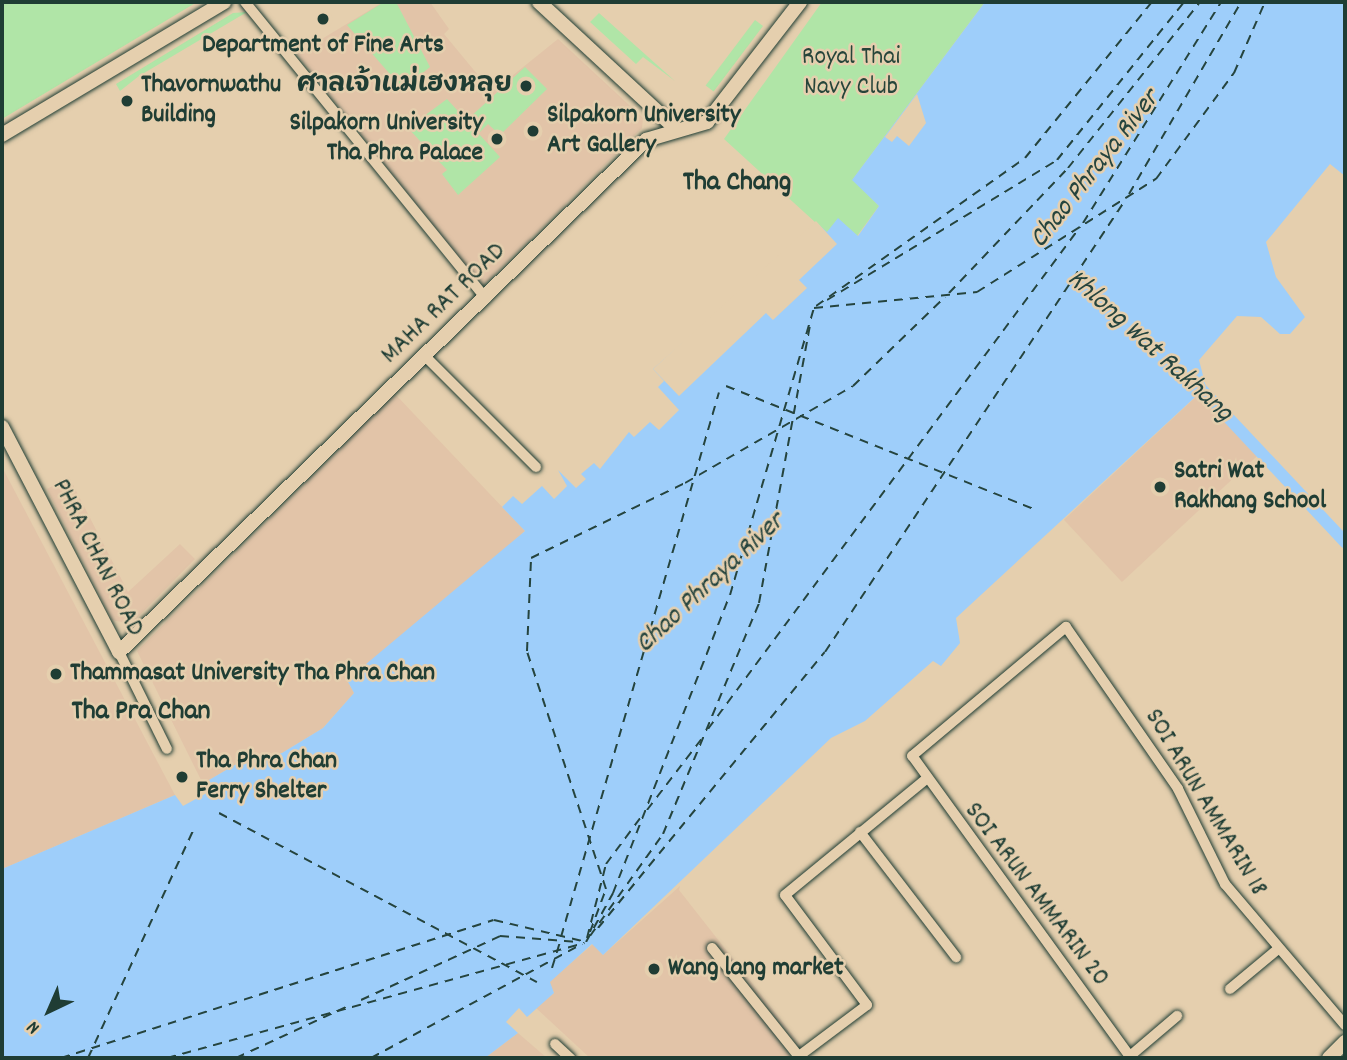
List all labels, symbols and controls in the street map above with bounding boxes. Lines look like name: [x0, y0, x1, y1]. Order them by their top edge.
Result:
marker: Department of Fine Arts: [315, 11, 331, 27]
place label: Department of Fine Arts: [202, 30, 444, 62]
park label: Royal Thai Navy Club: [802, 42, 900, 104]
place label: Thavornwathu Building: [141, 70, 281, 132]
place label: ศาลเจ้าแม่เฮงหลุย: [297, 70, 512, 102]
marker: ศาลเจ้าแม่เฮงหลุย: [518, 78, 534, 94]
water label: Chao Phraya River: [1024, 84, 1168, 256]
marker: Thavornwathu Building: [119, 93, 135, 109]
place label: Silpakorn University Art Gallery: [547, 100, 740, 162]
place label: Silpakorn University Tha Phra Palace: [290, 108, 483, 170]
marker: Silpakorn University Art Gallery: [525, 123, 541, 139]
marker: Silpakorn University Tha Phra Palace: [489, 131, 505, 147]
district label: Tha Chang: [683, 167, 791, 201]
street label: MAHA RAT ROAD: [375, 237, 513, 371]
water label: Khlong Wat Rakhang: [1059, 264, 1239, 430]
place label: Satri Wat Rakhang School: [1174, 456, 1326, 518]
street label: PHRA CHAN ROAD: [44, 474, 150, 642]
marker: Satri Wat Rakhang School: [1152, 479, 1168, 495]
water label: Chao Phraya River: [629, 506, 793, 662]
place label: Thammasat University Tha Phra Chan: [70, 658, 435, 690]
marker: Thammasat University Tha Phra Chan: [48, 666, 64, 682]
district label: Tha Pra Chan: [72, 696, 210, 730]
street label: SOI ARUN AMMARIN 18: [1137, 704, 1273, 902]
place label: Tha Phra Chan Ferry Shelter: [196, 746, 337, 808]
marker: Tha Phra Chan Ferry Shelter: [174, 769, 190, 785]
street label: SOI ARUN AMMARIN 20: [957, 797, 1115, 993]
place label: Wang lang market: [668, 953, 844, 985]
marker: Wang lang market: [646, 961, 662, 977]
north arrow: [14, 976, 84, 1046]
text: N: [21, 1013, 47, 1039]

